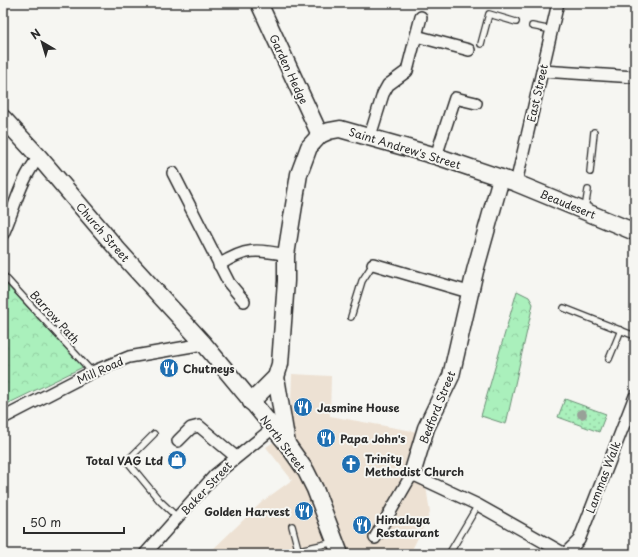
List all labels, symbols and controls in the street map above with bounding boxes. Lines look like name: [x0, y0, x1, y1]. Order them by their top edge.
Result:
north arrow: [22, 22, 62, 62]
text: N: [27, 24, 44, 43]
street label: Garden Hedge: [265, 31, 313, 107]
street label: East Street: [522, 62, 552, 124]
street label: Saint Andrew's Street: [347, 123, 464, 173]
street label: Beaudesert: [537, 185, 599, 223]
street label: Church Street: [72, 198, 134, 266]
street label: Barrow Path: [26, 287, 84, 347]
street label: Mill Road: [74, 352, 126, 388]
restaurant icon: Chutneys: [158, 357, 180, 379]
place label: Chutneys: [183, 360, 235, 377]
street label: Bedford Street: [415, 368, 459, 446]
restaurant icon: Jasmine House: [292, 396, 314, 418]
place label: Jasmine House: [317, 399, 399, 416]
street label: North Street: [256, 411, 310, 475]
restaurant icon: Papa John's: [315, 427, 337, 449]
place label: Papa John's: [340, 430, 406, 447]
street label: Lammas Walk: [581, 438, 625, 516]
shop icon: Total VAG Ltd: [166, 449, 188, 471]
place label: Trinity Methodist Church: [365, 450, 464, 480]
place label: Total VAG Ltd: [86, 452, 163, 469]
church icon: Trinity Methodist Church: [340, 453, 362, 475]
street label: Baker Street: [176, 457, 236, 519]
restaurant icon: Golden Harvest: [293, 500, 315, 522]
place label: Golden Harvest: [204, 503, 290, 520]
scale bar: [24, 509, 124, 535]
place label: Himalaya Restaurant: [376, 511, 439, 541]
text: 50 m: [30, 513, 61, 531]
restaurant icon: Himalaya Restaurant: [351, 514, 373, 536]

